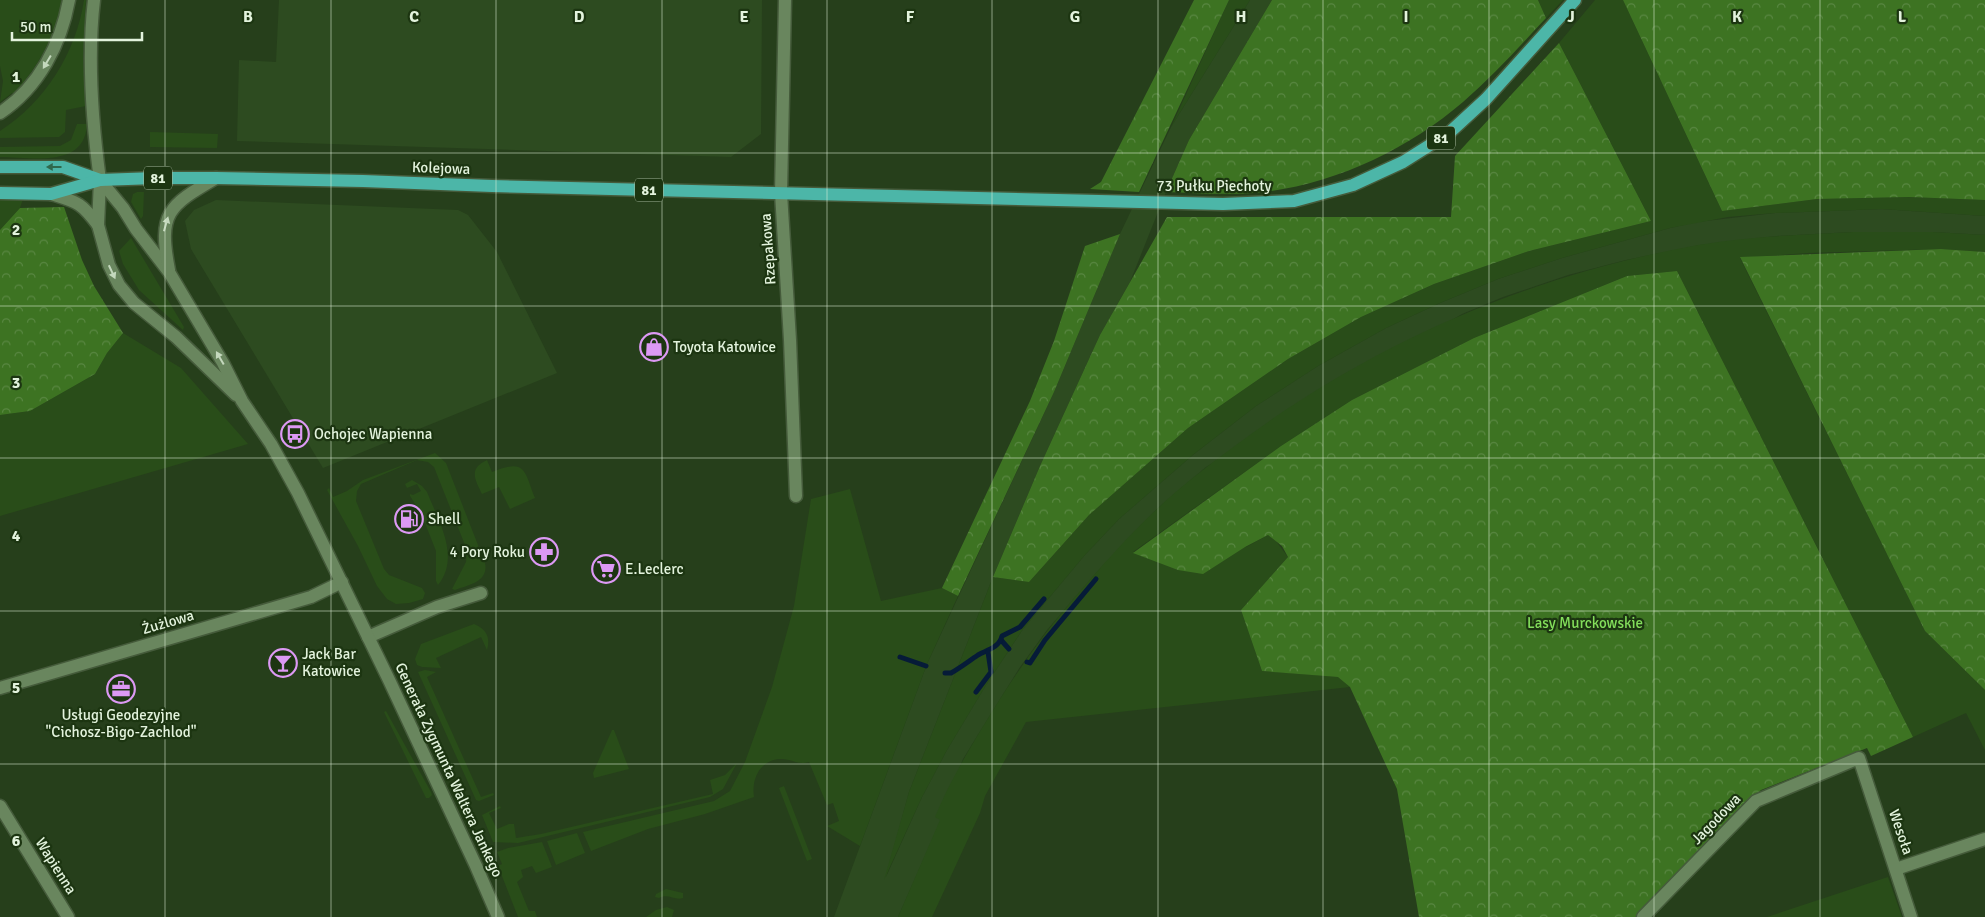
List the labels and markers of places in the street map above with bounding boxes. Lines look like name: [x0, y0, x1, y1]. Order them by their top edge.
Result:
shop icon: Toyota Katowice: [639, 332, 669, 362]
place label: Toyota Katowice: [673, 338, 776, 356]
bus stop icon: Ochojec Wapienna: [280, 419, 310, 449]
place label: Ochojec Wapienna: [314, 425, 432, 443]
fuel station icon: Shell: [394, 504, 424, 534]
place label: Shell: [428, 510, 461, 528]
pharmacy icon: 4 Pory Roku: [529, 537, 559, 567]
place label: 4 Pory Roku: [449, 543, 525, 561]
supermarket icon: E.Leclerc: [591, 554, 621, 584]
place label: E.Leclerc: [625, 560, 684, 578]
place label: Jack Bar Katowice: [302, 645, 361, 680]
bar icon: Jack Bar Katowice: [268, 648, 298, 678]
office icon: Usługi Geodezyjne "Cichosz-Bigo-Zachlod": [106, 674, 136, 704]
place label: Usługi Geodezyjne "Cichosz-Bigo-Zachlod": [46, 706, 197, 741]

